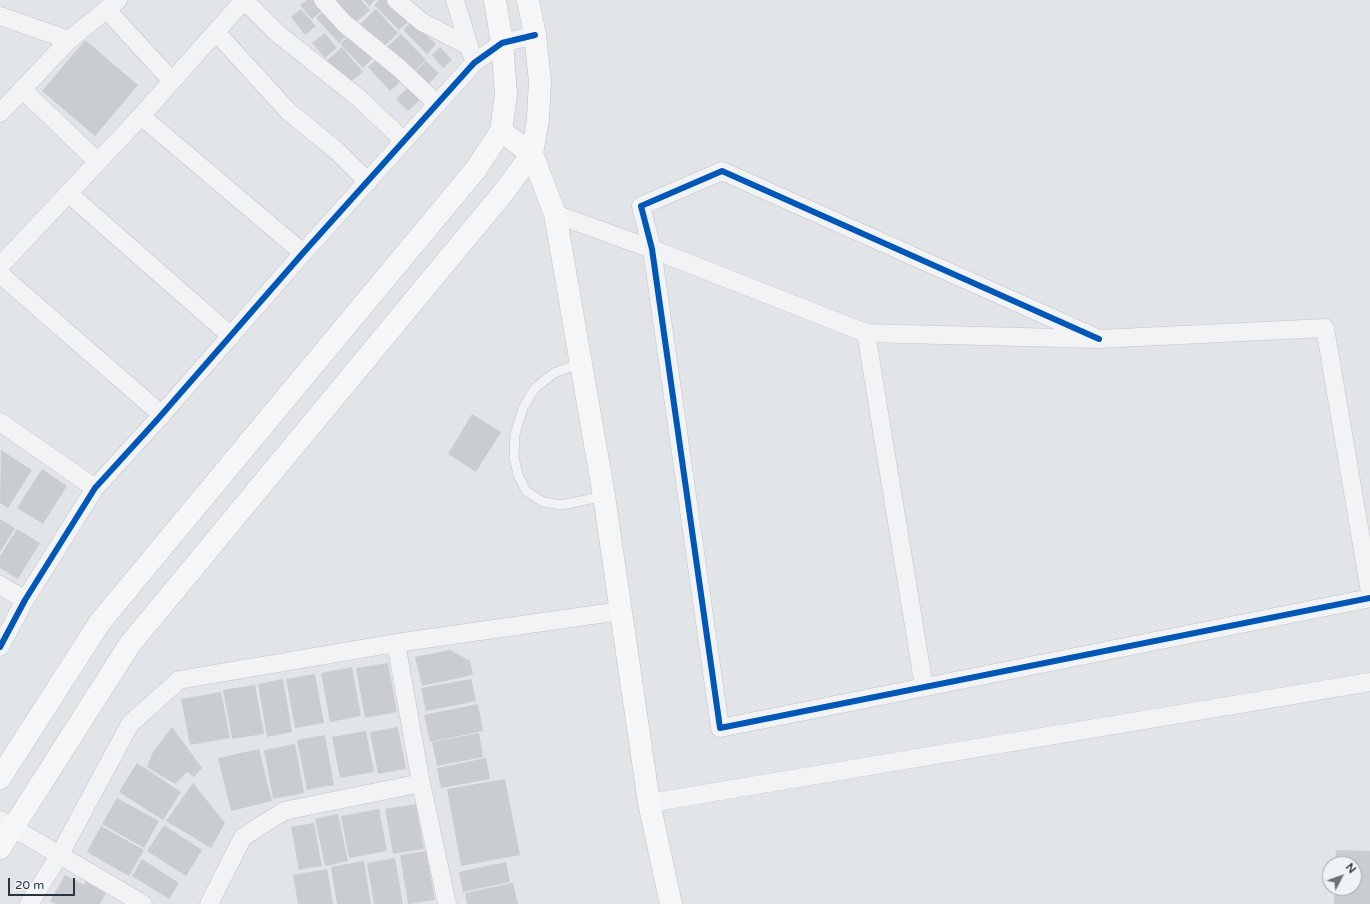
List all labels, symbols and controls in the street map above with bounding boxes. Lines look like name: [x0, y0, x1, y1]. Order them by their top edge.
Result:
north arrow: [1322, 856, 1362, 896]
text: N: [1343, 861, 1358, 876]
scale bar: [10, 870, 77, 896]
text: 20 m: [15, 878, 44, 892]

